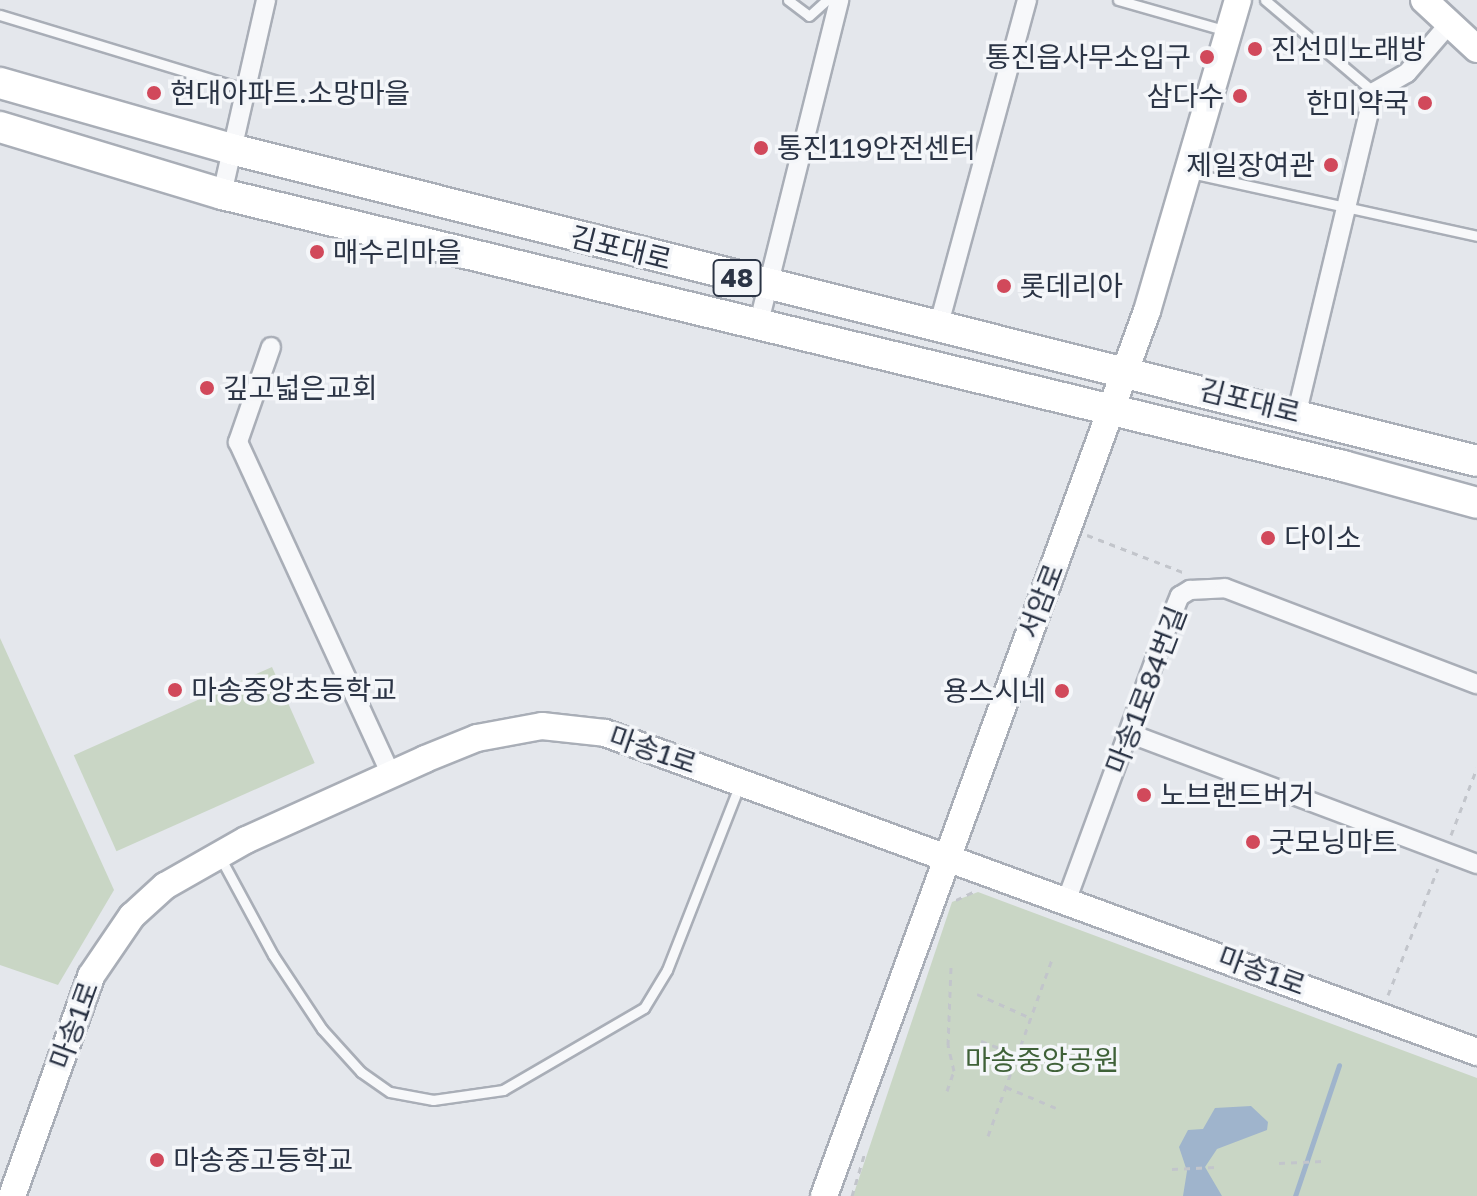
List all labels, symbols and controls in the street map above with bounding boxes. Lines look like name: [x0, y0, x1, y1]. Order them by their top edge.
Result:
place label: 진선미노래방: [1271, 32, 1426, 66]
place label: 통진읍사무소입구: [985, 40, 1191, 74]
marker: 진선미노래방: [1246, 40, 1264, 58]
marker: 통진읍사무소입구: [1198, 48, 1216, 66]
place label: 현대아파트.소망마을: [170, 76, 410, 110]
place label: 삼다수: [1147, 79, 1224, 113]
marker: 현대아파트.소망마을: [145, 84, 163, 102]
place label: 한미약국: [1306, 86, 1409, 120]
marker: 삼다수: [1231, 87, 1249, 105]
marker: 한미약국: [1416, 94, 1434, 112]
place label: 통진119안전센터: [777, 131, 976, 165]
marker: 통진119안전센터: [752, 139, 770, 157]
place label: 제일장여관: [1186, 148, 1315, 182]
marker: 제일장여관: [1322, 156, 1340, 174]
street label: 김포대로: [567, 219, 675, 277]
place label: 매수리마을: [333, 235, 462, 269]
marker: 매수리마을: [308, 243, 326, 261]
road number: 48: [711, 256, 763, 300]
place label: 롯데리아: [1020, 269, 1123, 303]
marker: 롯데리아: [995, 277, 1013, 295]
place label: 깊고넓은교회: [223, 371, 378, 405]
street label: 김포대로: [1196, 372, 1304, 430]
marker: 깊고넓은교회: [198, 379, 216, 397]
place label: 다이소: [1284, 521, 1361, 555]
marker: 다이소: [1259, 529, 1277, 547]
street label: 서암로: [1011, 559, 1071, 643]
street label: 마송1로84번길: [1099, 602, 1193, 778]
place label: 마송중앙초등학교: [191, 673, 397, 707]
place label: 용스시네: [943, 674, 1046, 708]
marker: 마송중앙초등학교: [166, 681, 184, 699]
marker: 용스시네: [1053, 682, 1071, 700]
street label: 마송1로: [605, 719, 701, 781]
place label: 노브랜드버거: [1160, 778, 1315, 812]
marker: 노브랜드버거: [1135, 786, 1153, 804]
place label: 굿모닝마트: [1269, 825, 1398, 859]
marker: 굿모닝마트: [1244, 833, 1262, 851]
street label: 마송1로: [1214, 940, 1310, 1002]
street label: 마송1로: [43, 977, 105, 1073]
park label: 마송중앙공원: [965, 1043, 1119, 1077]
place label: 마송중고등학교: [173, 1143, 353, 1177]
marker: 마송중고등학교: [148, 1151, 166, 1169]

